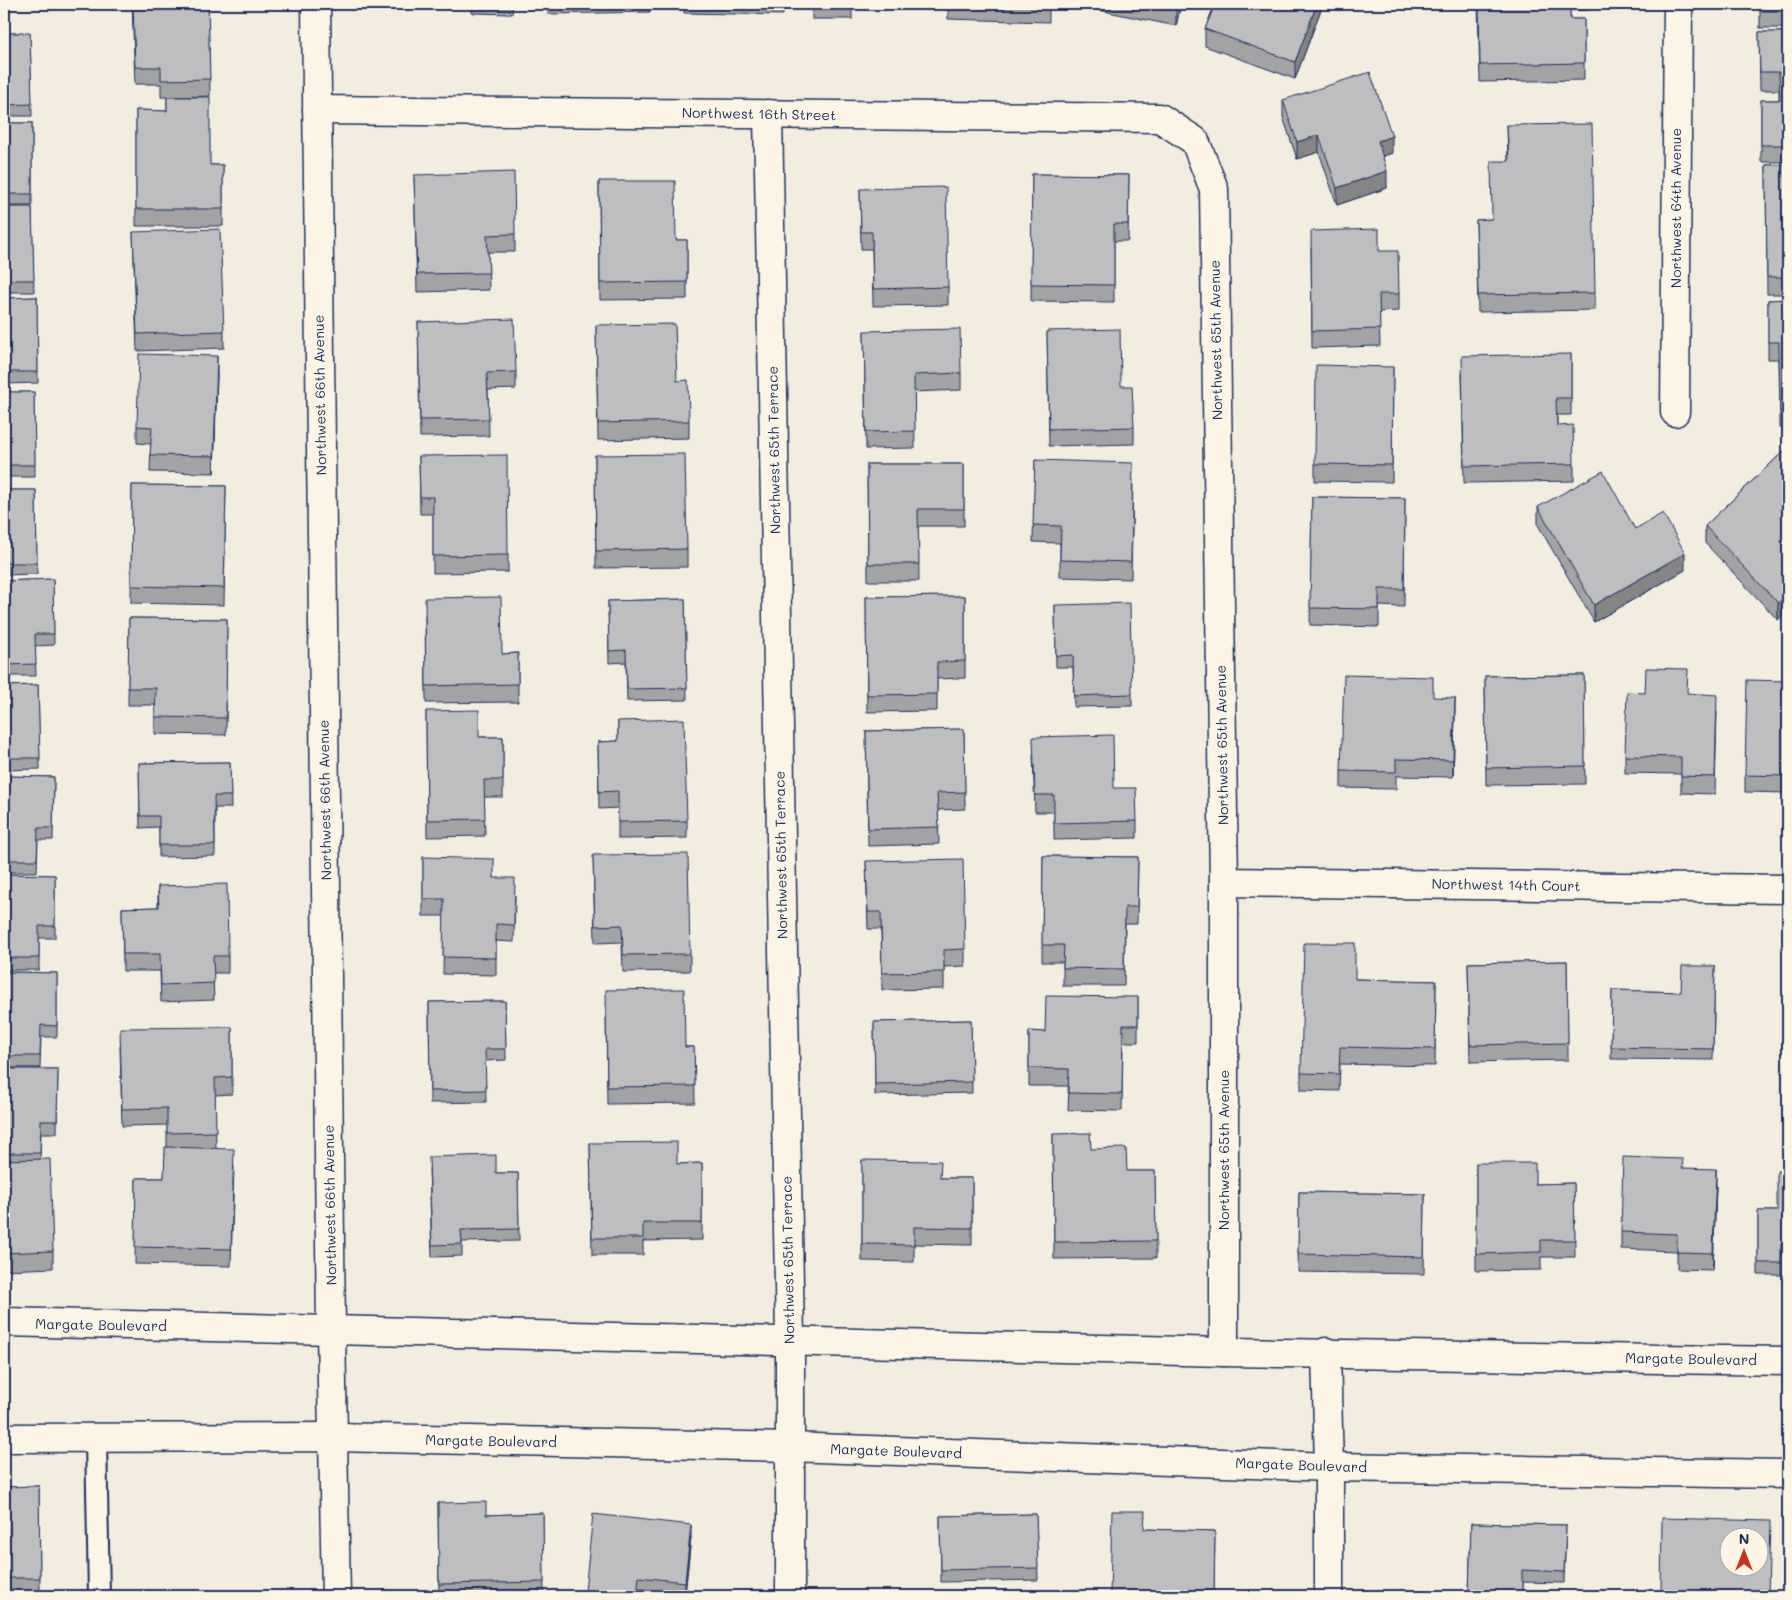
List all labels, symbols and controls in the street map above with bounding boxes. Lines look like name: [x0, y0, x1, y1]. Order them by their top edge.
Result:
street label: Northwest 16th Street: [682, 103, 836, 124]
street label: Northwest 64th Avenue: [1666, 128, 1685, 288]
street label: Northwest 65th Avenue: [1205, 260, 1226, 420]
street label: Northwest 66th Avenue: [309, 315, 330, 475]
street label: Northwest 65th Terrace: [763, 366, 784, 534]
street label: Northwest 65th Avenue: [1211, 665, 1232, 825]
street label: Northwest 66th Avenue: [314, 720, 335, 880]
street label: Northwest 65th Terrace: [770, 771, 791, 939]
street label: Northwest 14th Court: [1431, 874, 1581, 895]
street label: Northwest 65th Avenue: [1214, 1070, 1233, 1230]
street label: Northwest 66th Avenue: [319, 1125, 340, 1285]
street label: Northwest 65th Terrace: [777, 1176, 798, 1344]
street label: Margate Boulevard: [35, 1314, 167, 1335]
street label: Margate Boulevard: [1625, 1348, 1757, 1369]
street label: Margate Boulevard: [425, 1430, 557, 1451]
street label: Margate Boulevard: [830, 1439, 962, 1462]
street label: Margate Boulevard: [1235, 1453, 1367, 1476]
north arrow: [1720, 1528, 1770, 1578]
text: N: [1739, 1529, 1749, 1548]

